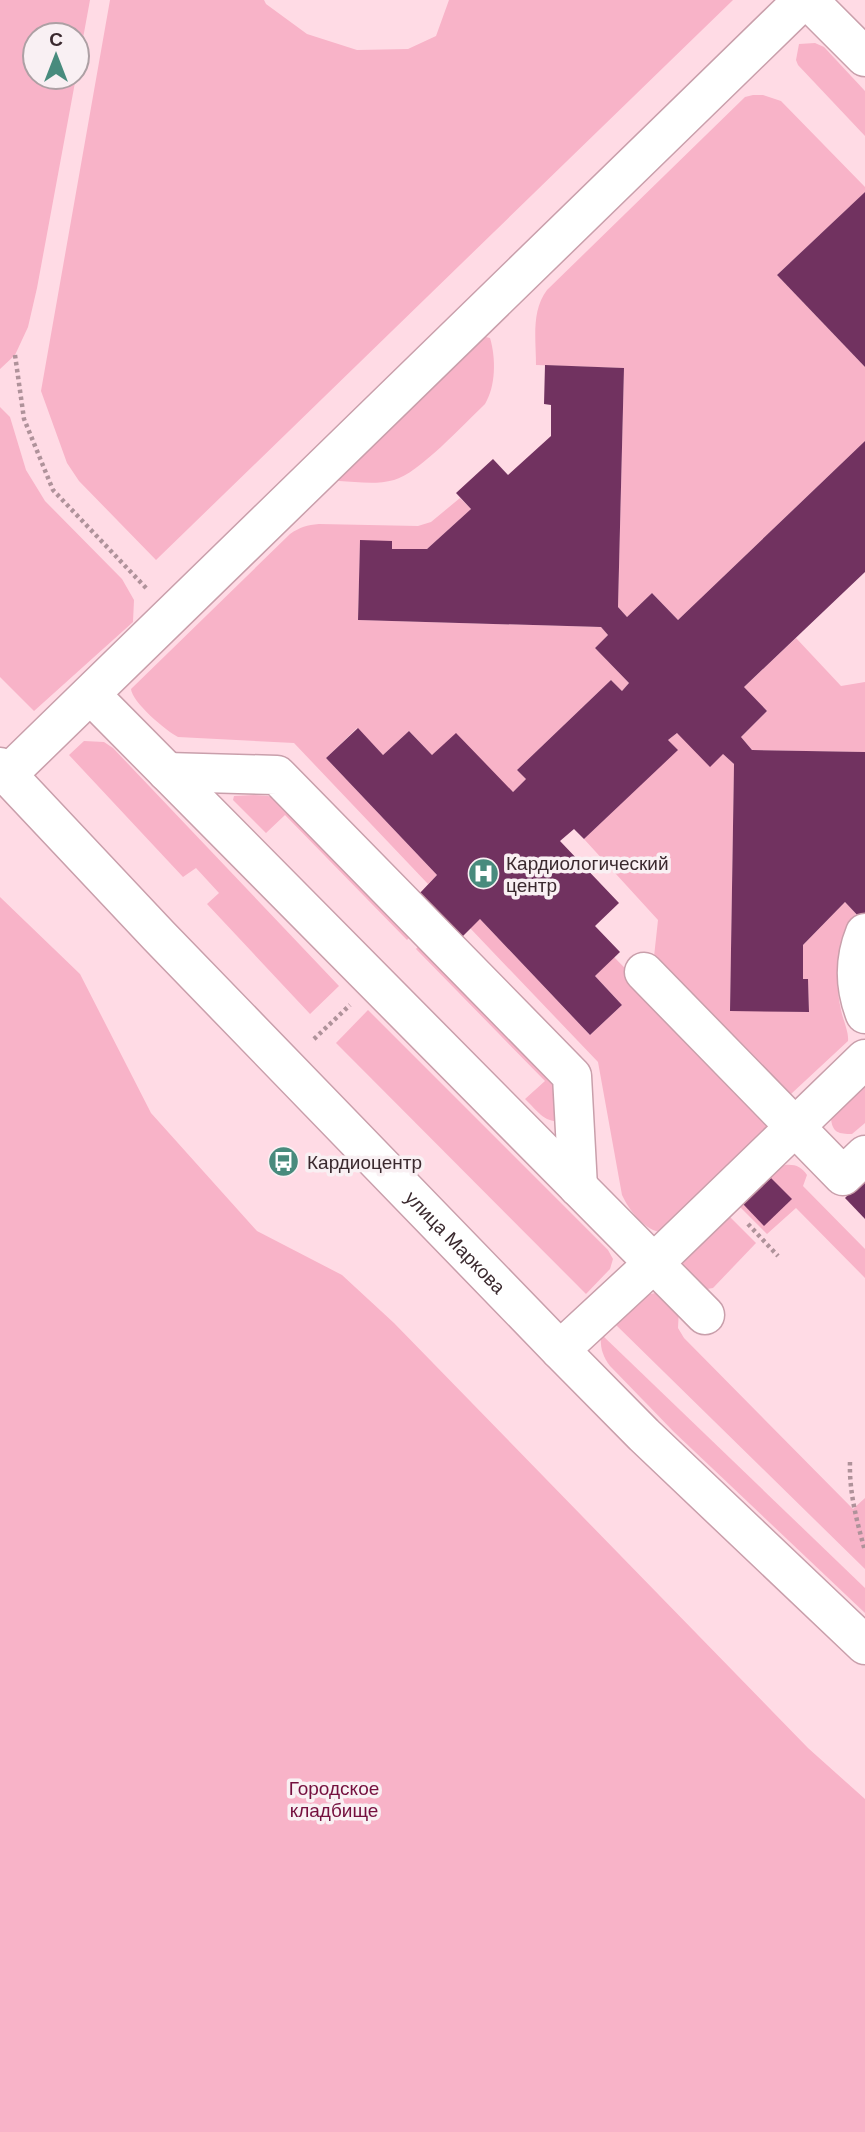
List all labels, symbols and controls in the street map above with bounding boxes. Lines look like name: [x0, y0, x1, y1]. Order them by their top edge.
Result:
north arrow: [21, 21, 91, 91]
text: С: [49, 27, 63, 52]
place label: Кардиологический центр: [506, 851, 669, 898]
hospital icon: Кардиологический центр: [466, 857, 500, 891]
bus stop icon: Кардиоцентр: [267, 1145, 301, 1179]
place label: Кардиоцентр: [307, 1150, 422, 1175]
street label: улица Маркова: [399, 1185, 511, 1299]
park label: Городское кладбище: [289, 1776, 379, 1823]

